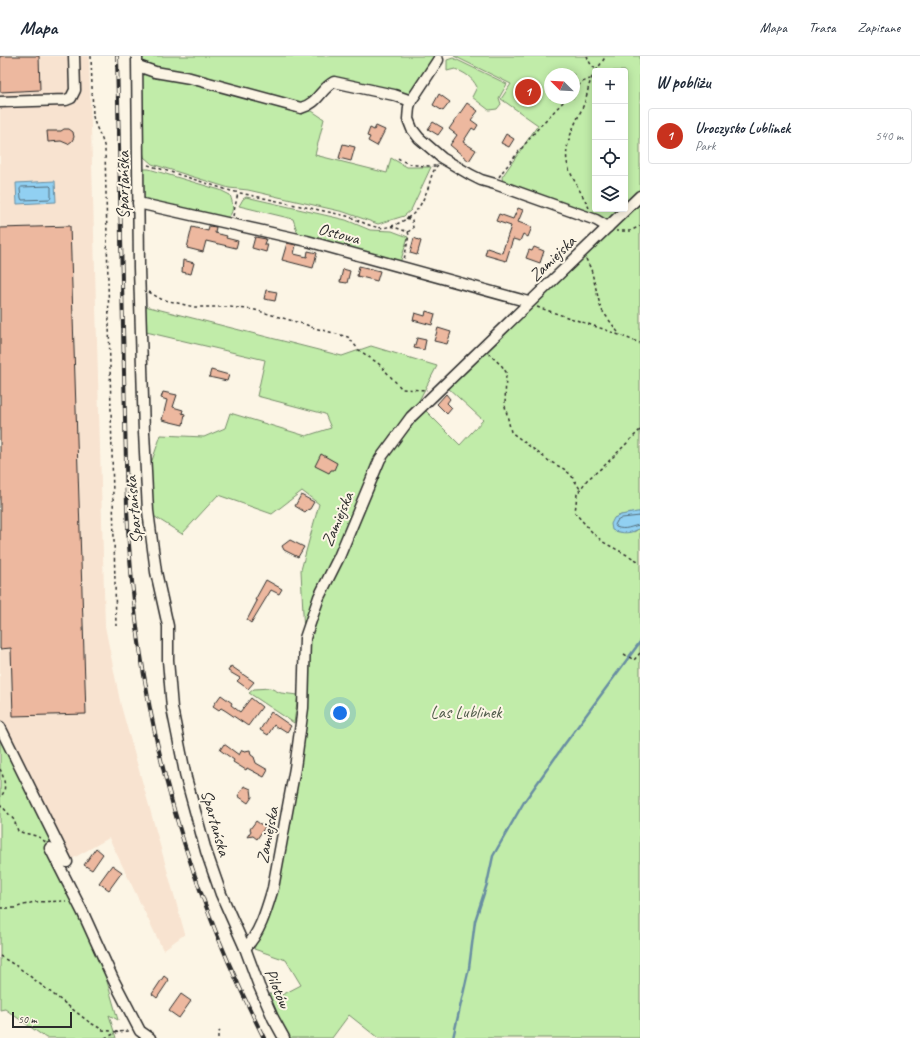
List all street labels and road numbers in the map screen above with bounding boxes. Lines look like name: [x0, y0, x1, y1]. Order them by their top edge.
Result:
street label: Spartańska: [113, 150, 134, 219]
street label: Ostowa: [316, 218, 363, 249]
street label: Zamiejska: [525, 230, 581, 286]
street label: Spartańska: [120, 474, 147, 545]
street label: Zamiejska: [317, 487, 359, 550]
street label: Spartańska: [196, 788, 235, 860]
street label: Zamiejska: [252, 804, 284, 865]
street label: Pilotów: [260, 965, 296, 1012]

